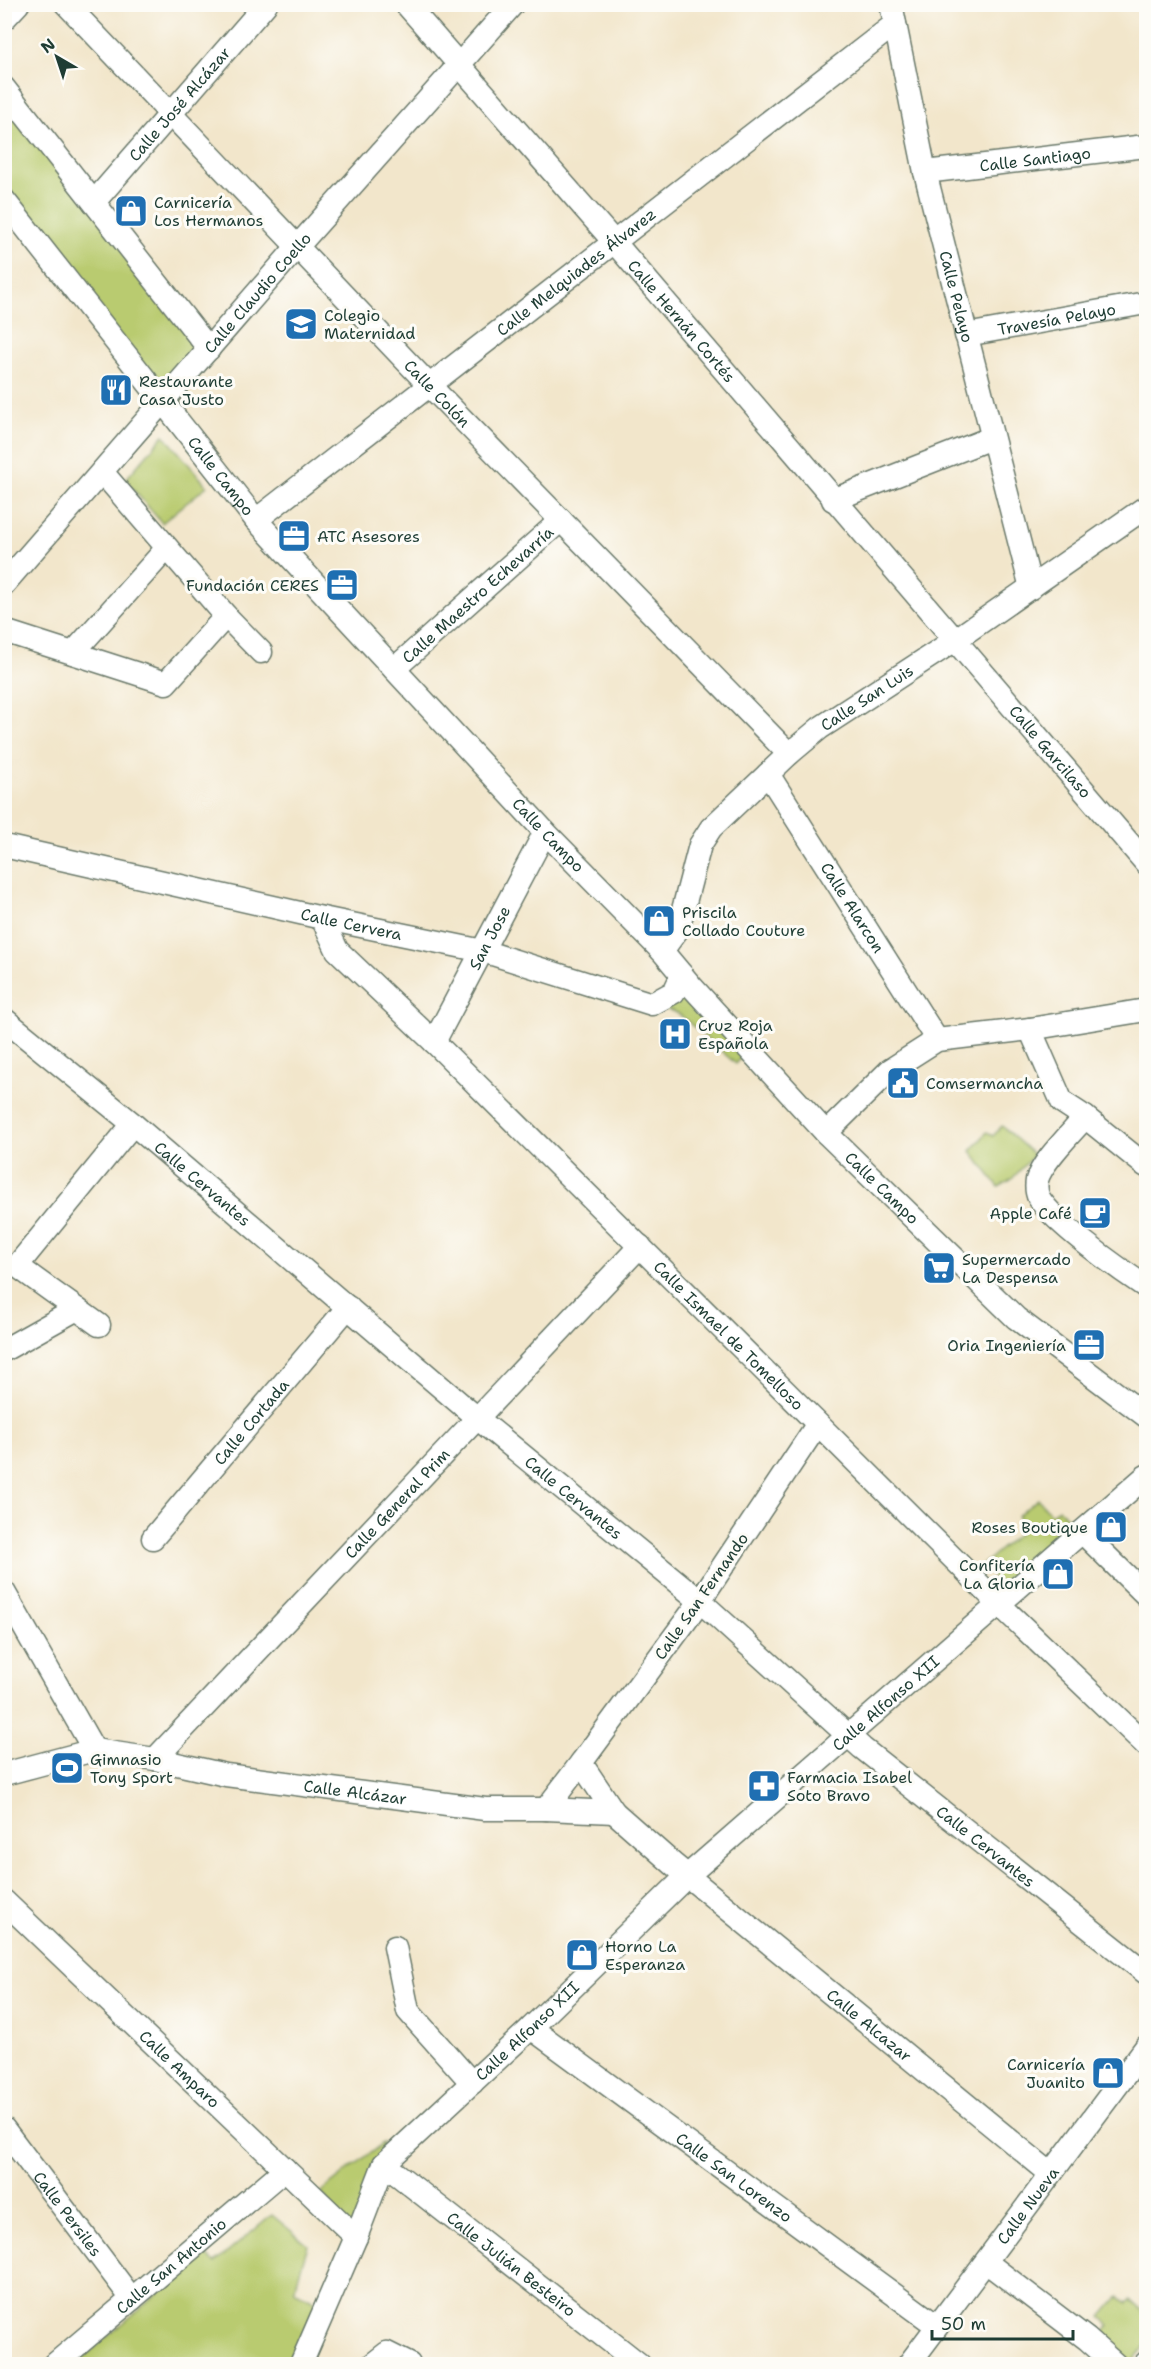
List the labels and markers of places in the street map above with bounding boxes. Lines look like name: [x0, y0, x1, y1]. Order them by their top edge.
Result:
place label: Carnicería Los Hermanos: [154, 192, 263, 231]
shop icon: Carnicería Los Hermanos: [113, 193, 149, 229]
place label: Colegio Maternidad: [324, 305, 415, 344]
school or university icon: Colegio Maternidad: [283, 306, 319, 342]
place label: Restaurante Casa Justo: [139, 371, 233, 410]
restaurant icon: Restaurante Casa Justo: [98, 372, 134, 408]
office icon: ATC Asesores: [276, 518, 312, 554]
place label: ATC Asesores: [317, 526, 420, 547]
office icon: Fundación CERES: [324, 567, 360, 603]
place label: Fundación CERES: [186, 575, 319, 596]
place label: Priscila Collado Couture: [682, 902, 805, 941]
shop icon: Priscila Collado Couture: [641, 903, 677, 939]
place label: Cruz Roja Española: [698, 1015, 773, 1054]
hospital icon: Cruz Roja Española: [657, 1016, 693, 1052]
public building icon: Comsermancha: [885, 1065, 921, 1101]
place label: Comsermancha: [926, 1073, 1043, 1094]
cafe icon: Apple Café: [1077, 1195, 1113, 1231]
place label: Apple Café: [989, 1203, 1072, 1224]
place label: Supermercado La Despensa: [962, 1249, 1071, 1288]
supermarket icon: Supermercado La Despensa: [921, 1250, 957, 1286]
office icon: Oria Ingeniería: [1071, 1327, 1107, 1363]
place label: Oria Ingeniería: [947, 1335, 1066, 1356]
shop icon: Roses Boutique: [1093, 1509, 1129, 1545]
place label: Roses Boutique: [971, 1517, 1088, 1538]
place label: Confitería La Gloria: [959, 1555, 1035, 1594]
shop icon: Confitería La Gloria: [1040, 1556, 1076, 1592]
place label: Gimnasio Tony Sport: [90, 1749, 173, 1788]
sports icon: Gimnasio Tony Sport: [49, 1750, 85, 1786]
place label: Farmacia Isabel Soto Bravo: [787, 1767, 912, 1806]
pharmacy icon: Farmacia Isabel Soto Bravo: [746, 1768, 782, 1804]
place label: Horno La Esperanza: [605, 1936, 685, 1975]
shop icon: Horno La Esperanza: [564, 1937, 600, 1973]
place label: Carnicería Juanito: [1007, 2054, 1085, 2093]
shop icon: Carnicería Juanito: [1090, 2055, 1126, 2091]

